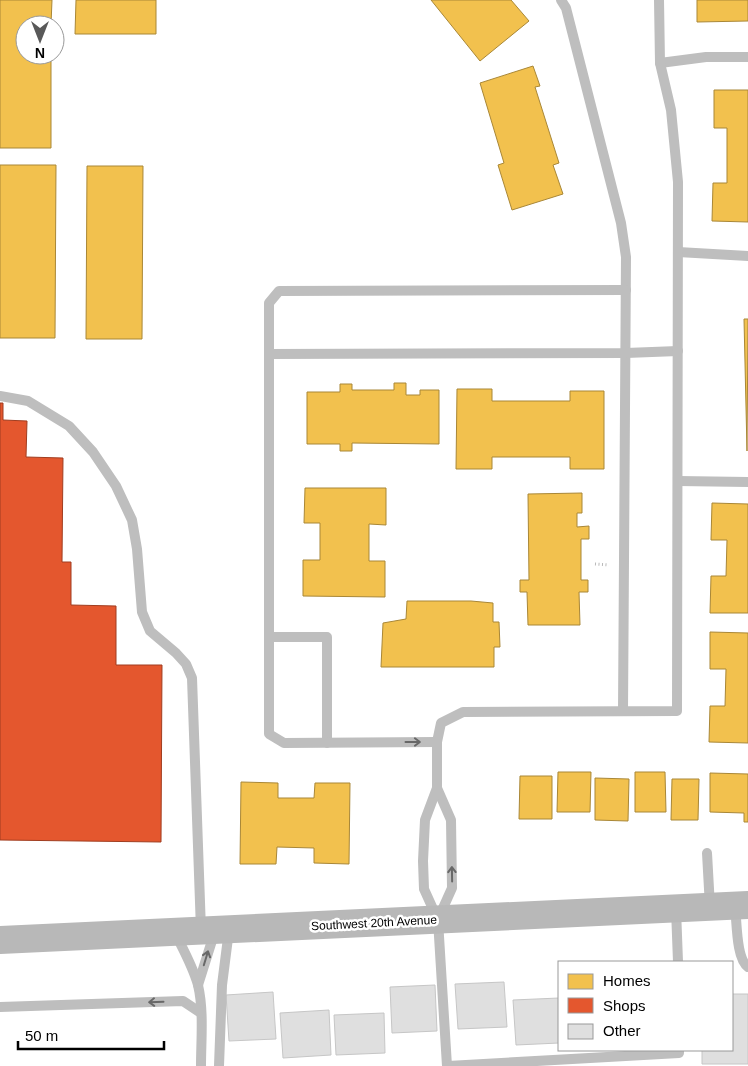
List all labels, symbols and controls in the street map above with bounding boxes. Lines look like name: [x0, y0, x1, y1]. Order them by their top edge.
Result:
north arrow: [15, 15, 65, 65]
text: N: [35, 45, 45, 61]
one-way arrow: [404, 737, 420, 747]
one-way arrow: [447, 867, 457, 883]
street label: Southwest 20th Avenue: [311, 913, 438, 933]
one-way arrow: [202, 950, 212, 966]
legend: [558, 961, 733, 1051]
text: Homes: [603, 972, 651, 989]
one-way arrow: [148, 997, 164, 1006]
text: Shops: [603, 997, 646, 1014]
scale bar: [18, 1018, 164, 1050]
text: Other: [603, 1022, 641, 1039]
text: 50 m: [25, 1027, 58, 1044]

